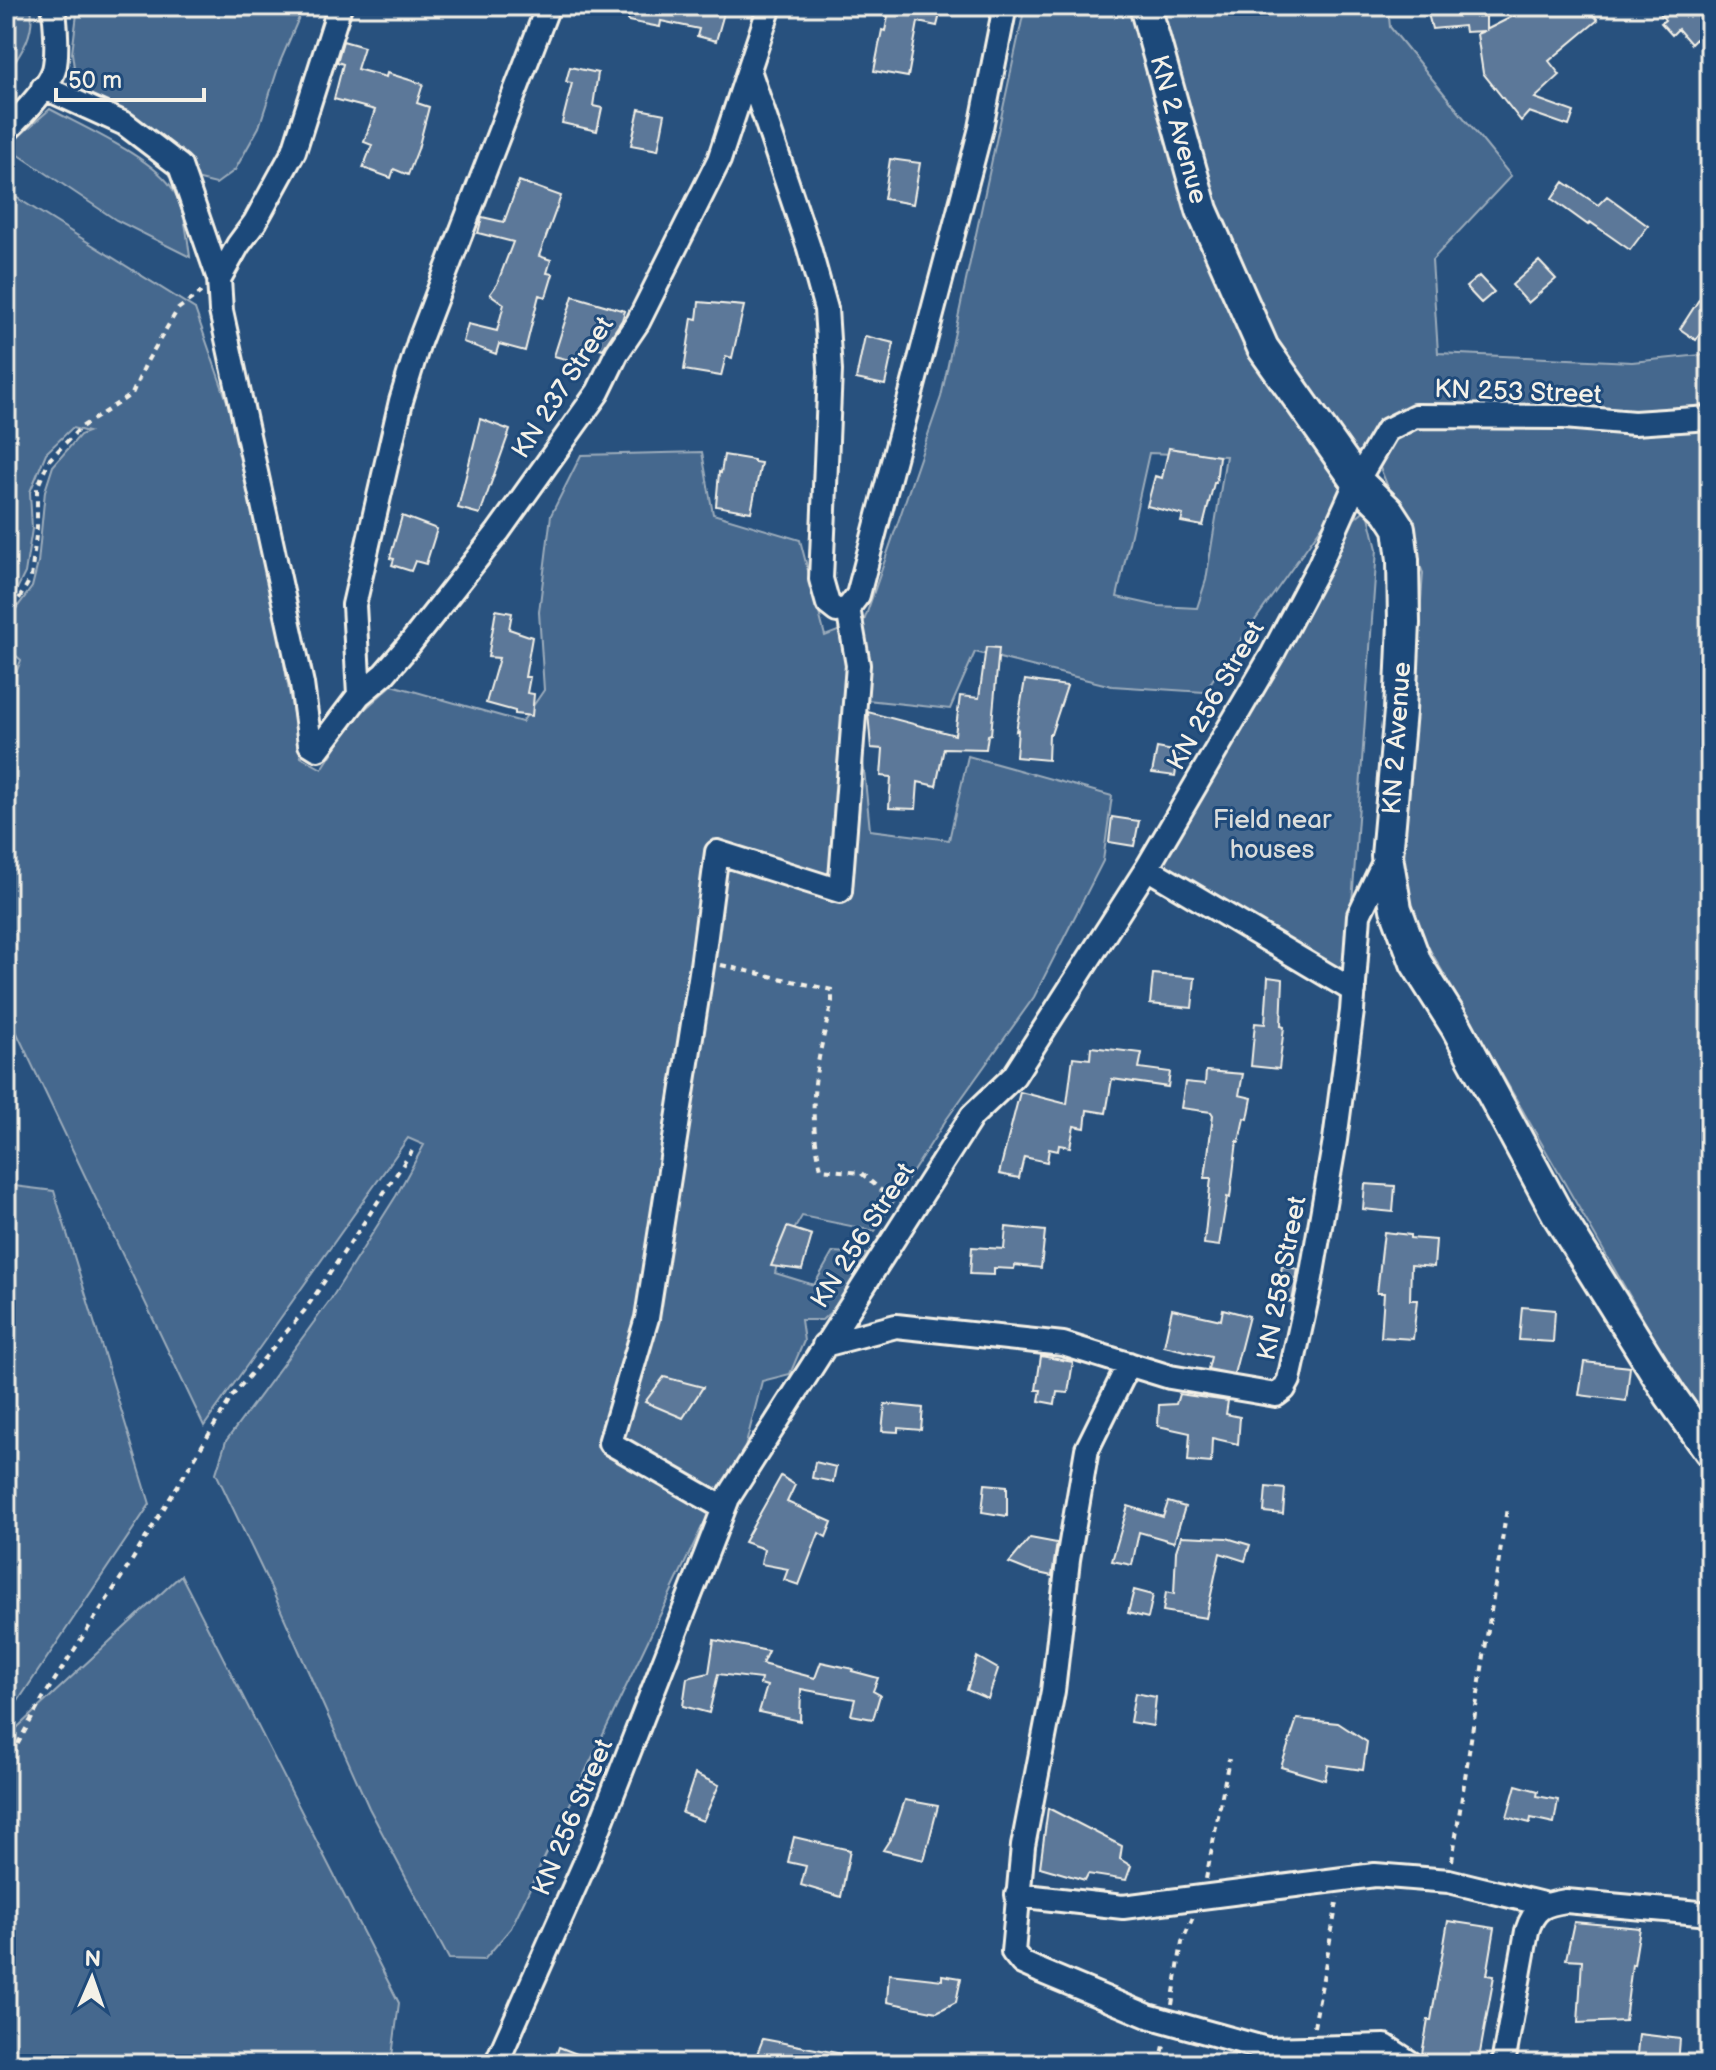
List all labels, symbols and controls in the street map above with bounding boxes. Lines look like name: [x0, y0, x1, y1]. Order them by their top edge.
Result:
scale bar: [56, 52, 204, 102]
street label: KN 2 Avenue: [1142, 52, 1214, 208]
text: 50 m: [68, 66, 122, 95]
street label: KN 237 Street: [506, 311, 621, 465]
street label: KN 253 Street: [1434, 374, 1602, 411]
street label: KN 256 Street: [1161, 616, 1272, 776]
street label: KN 2 Avenue: [1377, 661, 1418, 815]
park label: Field near houses: [1213, 805, 1332, 866]
street label: KN 256 Street: [805, 1157, 922, 1314]
street label: KN 258 Street: [1251, 1194, 1314, 1363]
street label: KN 256 Street: [526, 1734, 620, 1901]
north arrow: [52, 1938, 132, 2018]
text: N: [84, 1946, 101, 1973]

